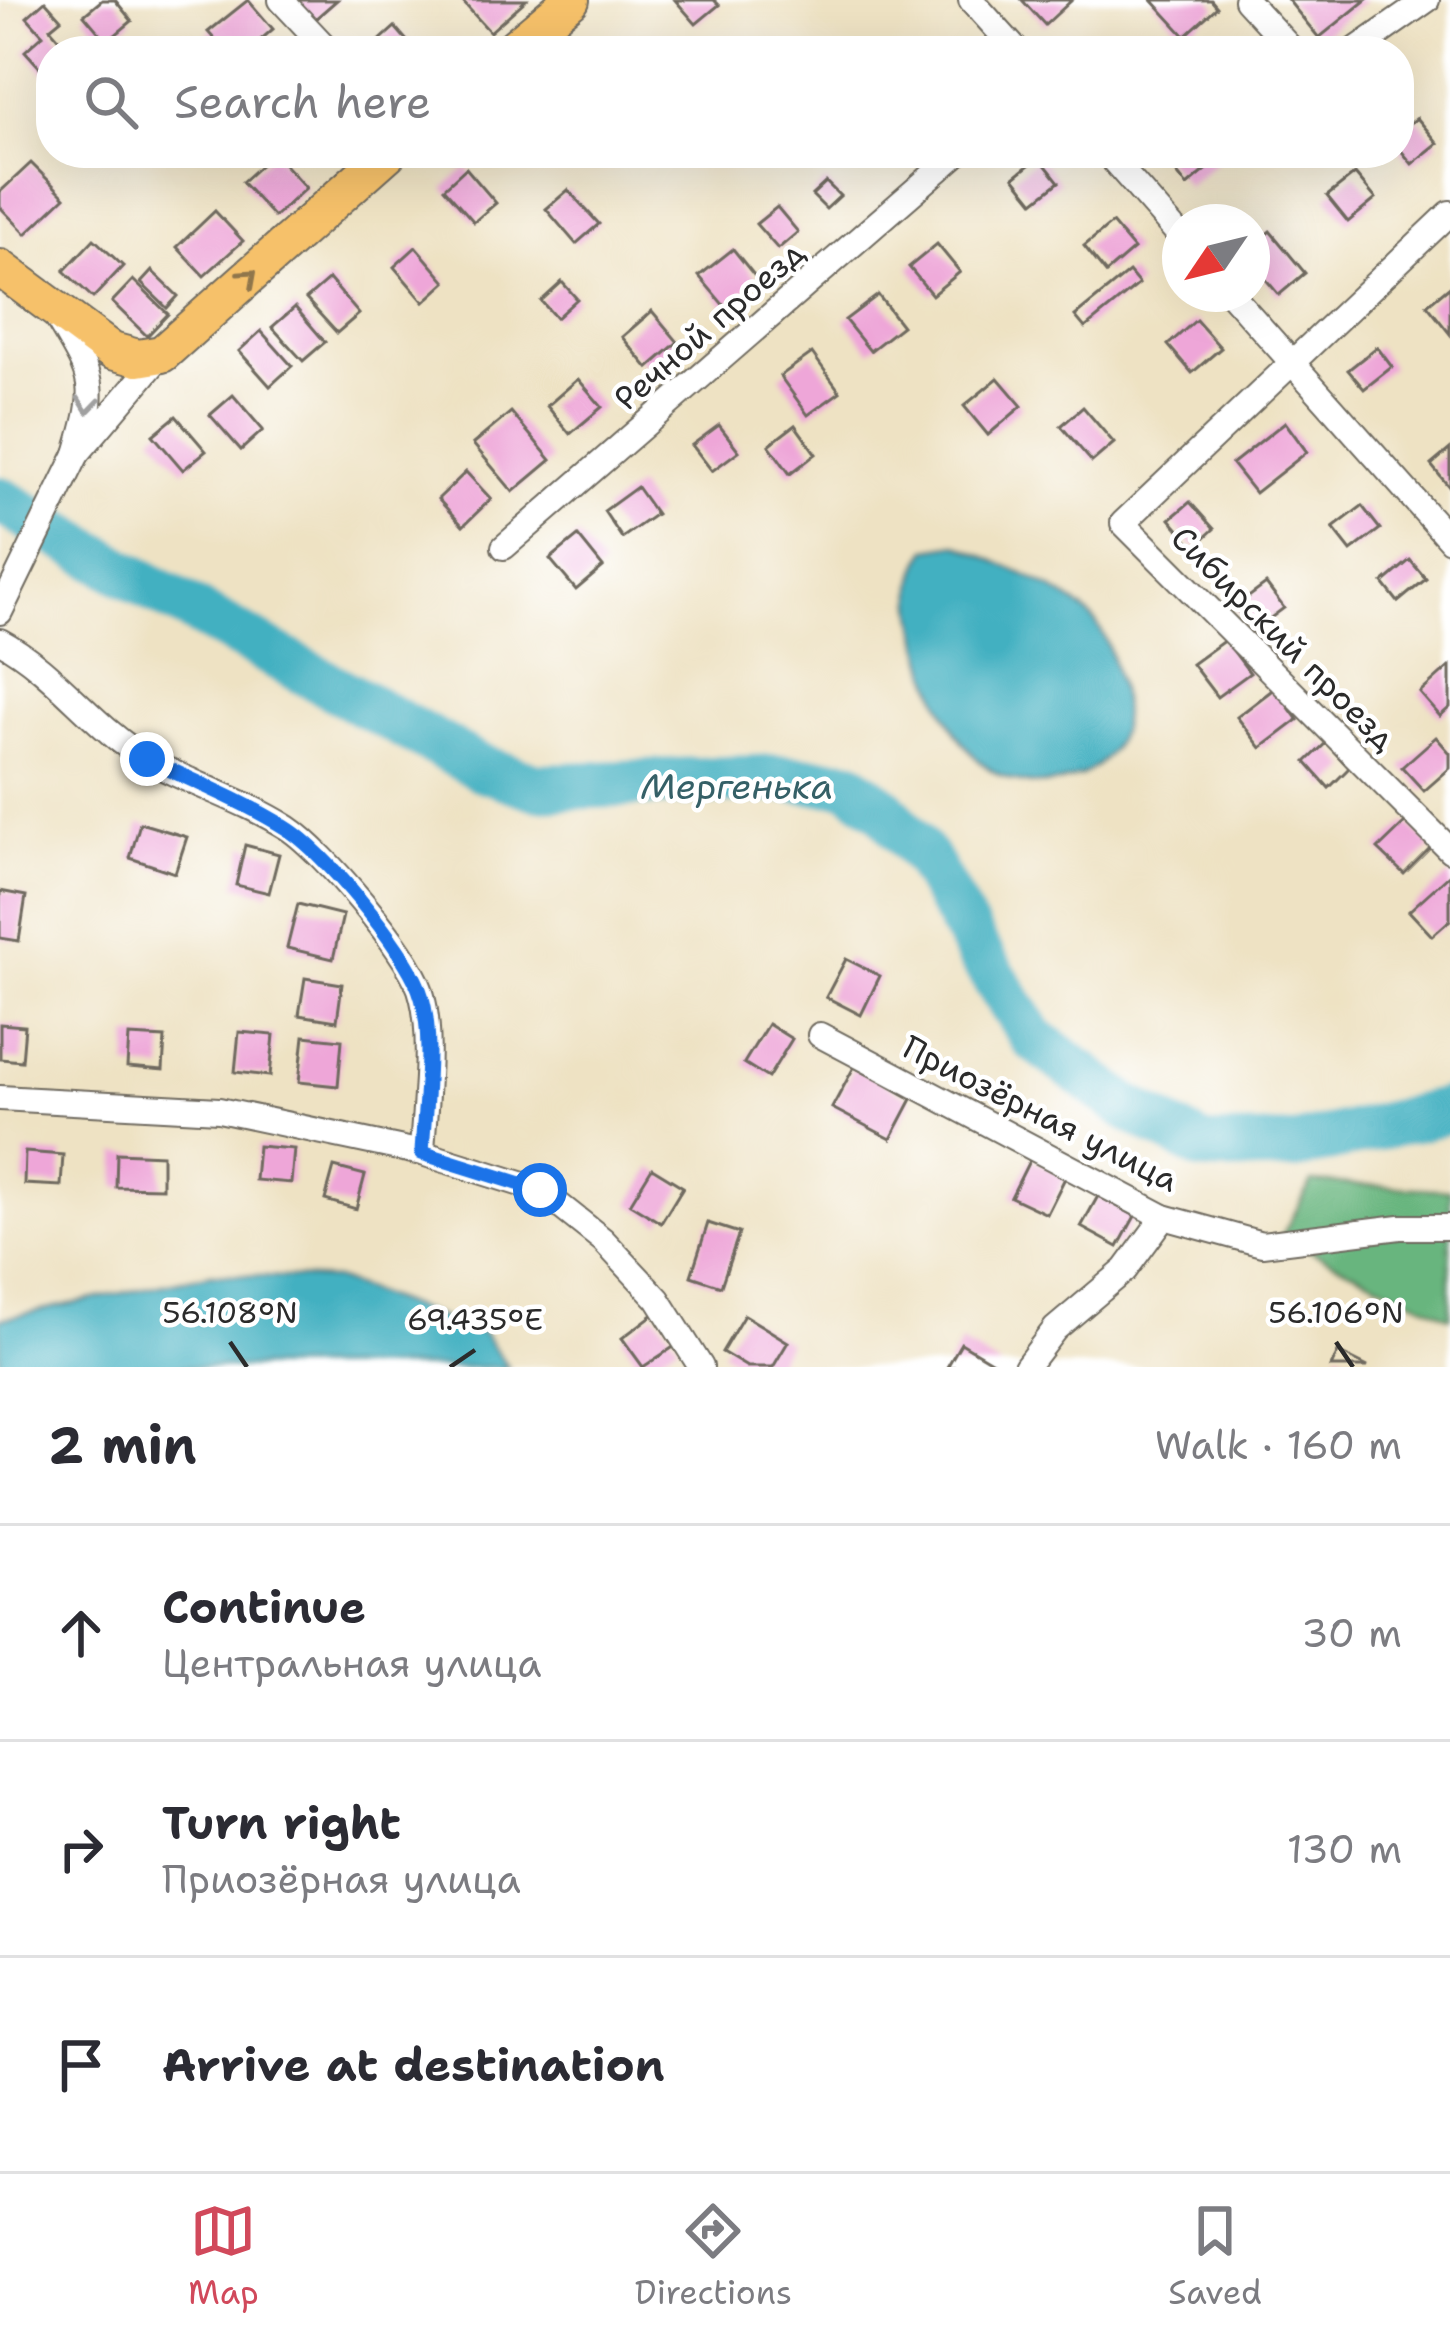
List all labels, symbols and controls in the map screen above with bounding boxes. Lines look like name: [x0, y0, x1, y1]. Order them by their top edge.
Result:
search box: [36, 36, 1414, 168]
icon: search: [78, 69, 144, 135]
text: Search here: [174, 72, 431, 132]
north arrow: [1162, 204, 1270, 312]
street label: Речной проезд: [605, 230, 814, 421]
one-way arrow: [236, 270, 257, 291]
one-way arrow: [75, 396, 101, 415]
street label: Сибирский проезд: [1161, 516, 1406, 761]
route end: [120, 732, 174, 786]
water label: Мергенька: [641, 762, 833, 811]
street label: Приозёрная улица: [895, 1025, 1186, 1202]
route start: [513, 1163, 567, 1217]
text: 56.108°N: [162, 1292, 298, 1333]
text: 56.106°N: [1268, 1292, 1404, 1333]
text: 69.435°E: [407, 1299, 543, 1340]
text: 2 min: [48, 1411, 197, 1479]
text: Walk · 160 m: [1155, 1419, 1402, 1471]
text: Continue: [162, 1577, 366, 1637]
icon: ahead: [48, 1600, 114, 1666]
text: 30 m: [1301, 1607, 1402, 1659]
text: Центральная улица: [162, 1637, 541, 1689]
text: Turn right: [162, 1793, 401, 1853]
icon: right: [48, 1816, 114, 1882]
text: 130 m: [1287, 1823, 1402, 1875]
text: Приозёрная улица: [162, 1853, 521, 1905]
icon: arrive: [48, 2032, 114, 2098]
text: Arrive at destination: [162, 2035, 665, 2095]
tab: Map: [188, 2198, 259, 2315]
tab: Directions: [635, 2198, 792, 2315]
tab: Saved: [1168, 2198, 1262, 2315]

